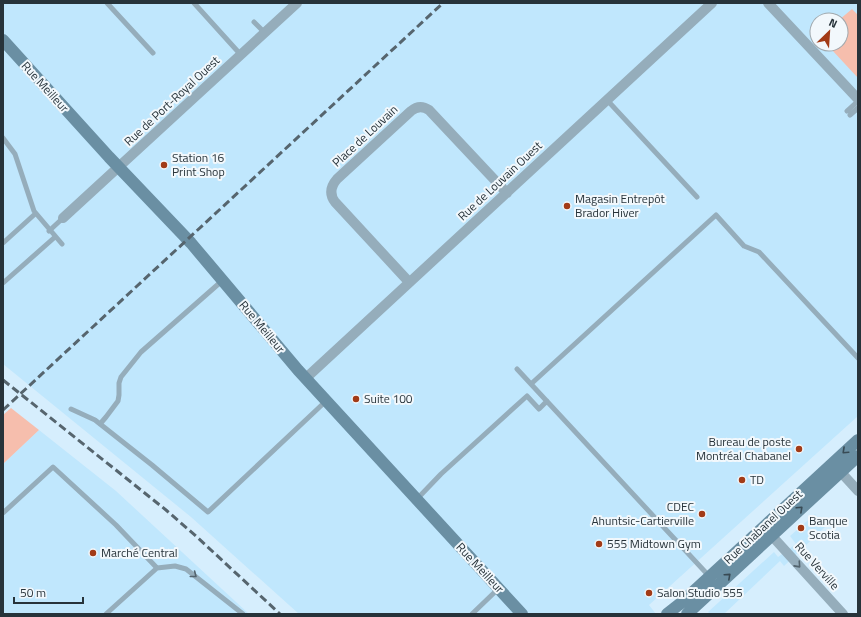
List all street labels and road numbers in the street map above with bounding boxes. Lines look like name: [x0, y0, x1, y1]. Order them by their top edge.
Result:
street label: Rue de Port-Royal Ouest: [119, 51, 224, 150]
street label: Rue Meilleur: [17, 57, 74, 117]
street label: Place de Louvain: [327, 100, 402, 171]
street label: Rue de Louvain Ouest: [453, 136, 547, 225]
street label: Rue Meilleur: [235, 296, 290, 357]
street label: Rue Chabanel Ouest: [719, 484, 807, 568]
street label: Rue Verville: [790, 537, 844, 594]
street label: Rue Meilleur: [452, 538, 509, 597]

